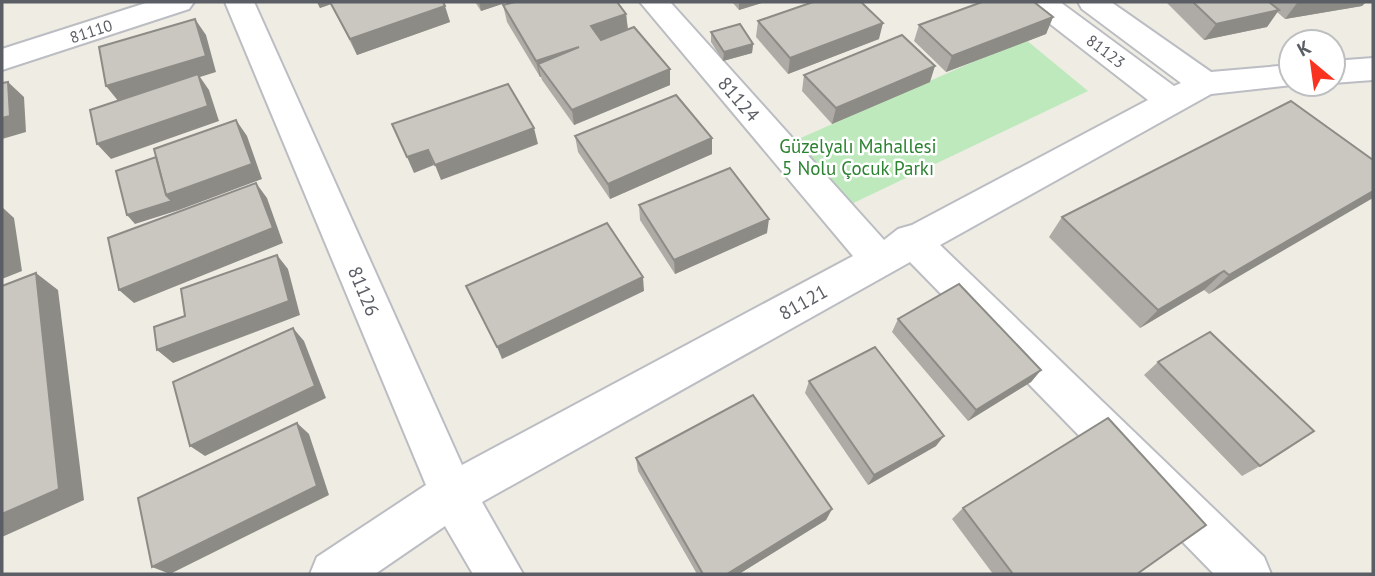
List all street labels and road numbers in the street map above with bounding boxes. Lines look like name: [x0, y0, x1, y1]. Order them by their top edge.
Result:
street label: 81110: [67, 15, 115, 47]
street label: 81123: [1083, 30, 1129, 72]
street label: 81124: [713, 72, 765, 126]
street label: 81126: [343, 262, 385, 320]
street label: 81121: [775, 279, 831, 325]

